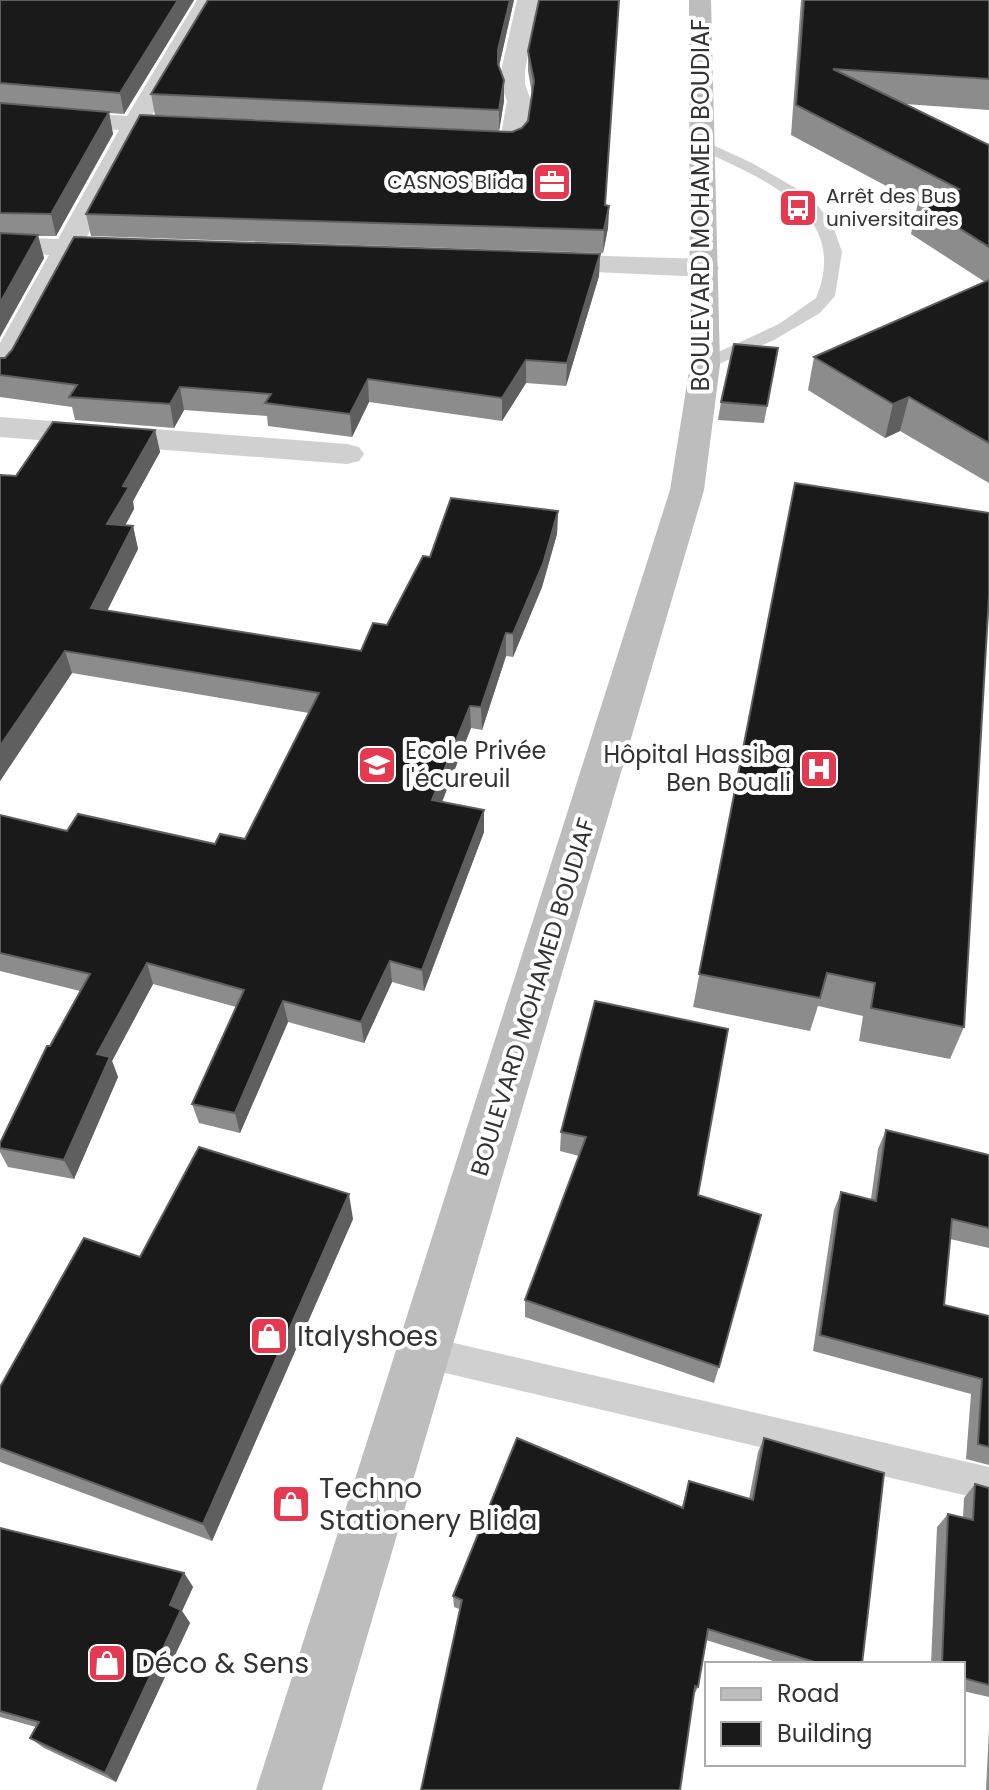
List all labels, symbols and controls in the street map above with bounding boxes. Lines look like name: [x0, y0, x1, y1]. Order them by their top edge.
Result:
street label: BOULEVARD MOHAMED BOUDIAF: [684, 19, 717, 391]
office icon: CASNOS Blida: [531, 161, 573, 203]
place label: CASNOS Blida: [387, 168, 524, 196]
place label: Arrêt des Bus universitaires: [826, 182, 959, 233]
bus stop icon: Arrêt des Bus universitaires: [777, 187, 819, 229]
place label: Ecole Privée l'écureuil: [405, 734, 546, 795]
place label: Hôpital Hassiba Ben Bouali: [603, 738, 791, 799]
school or university icon: Ecole Privée l'écureuil: [356, 744, 398, 786]
hospital icon: Hôpital Hassiba Ben Bouali: [798, 748, 840, 790]
street label: BOULEVARD MOHAMED BOUDIAF: [462, 814, 603, 1180]
shop icon: Italyshoes: [248, 1315, 290, 1357]
place label: Italyshoes: [297, 1317, 438, 1356]
place label: Techno Stationery Blida: [319, 1469, 537, 1540]
shop icon: Techno Stationery Blida: [270, 1483, 312, 1525]
shop icon: Déco & Sens: [86, 1642, 128, 1684]
place label: Déco & Sens: [135, 1644, 309, 1683]
legend: [705, 1662, 965, 1766]
text: Road: [777, 1677, 839, 1710]
text: Building: [777, 1717, 873, 1750]

